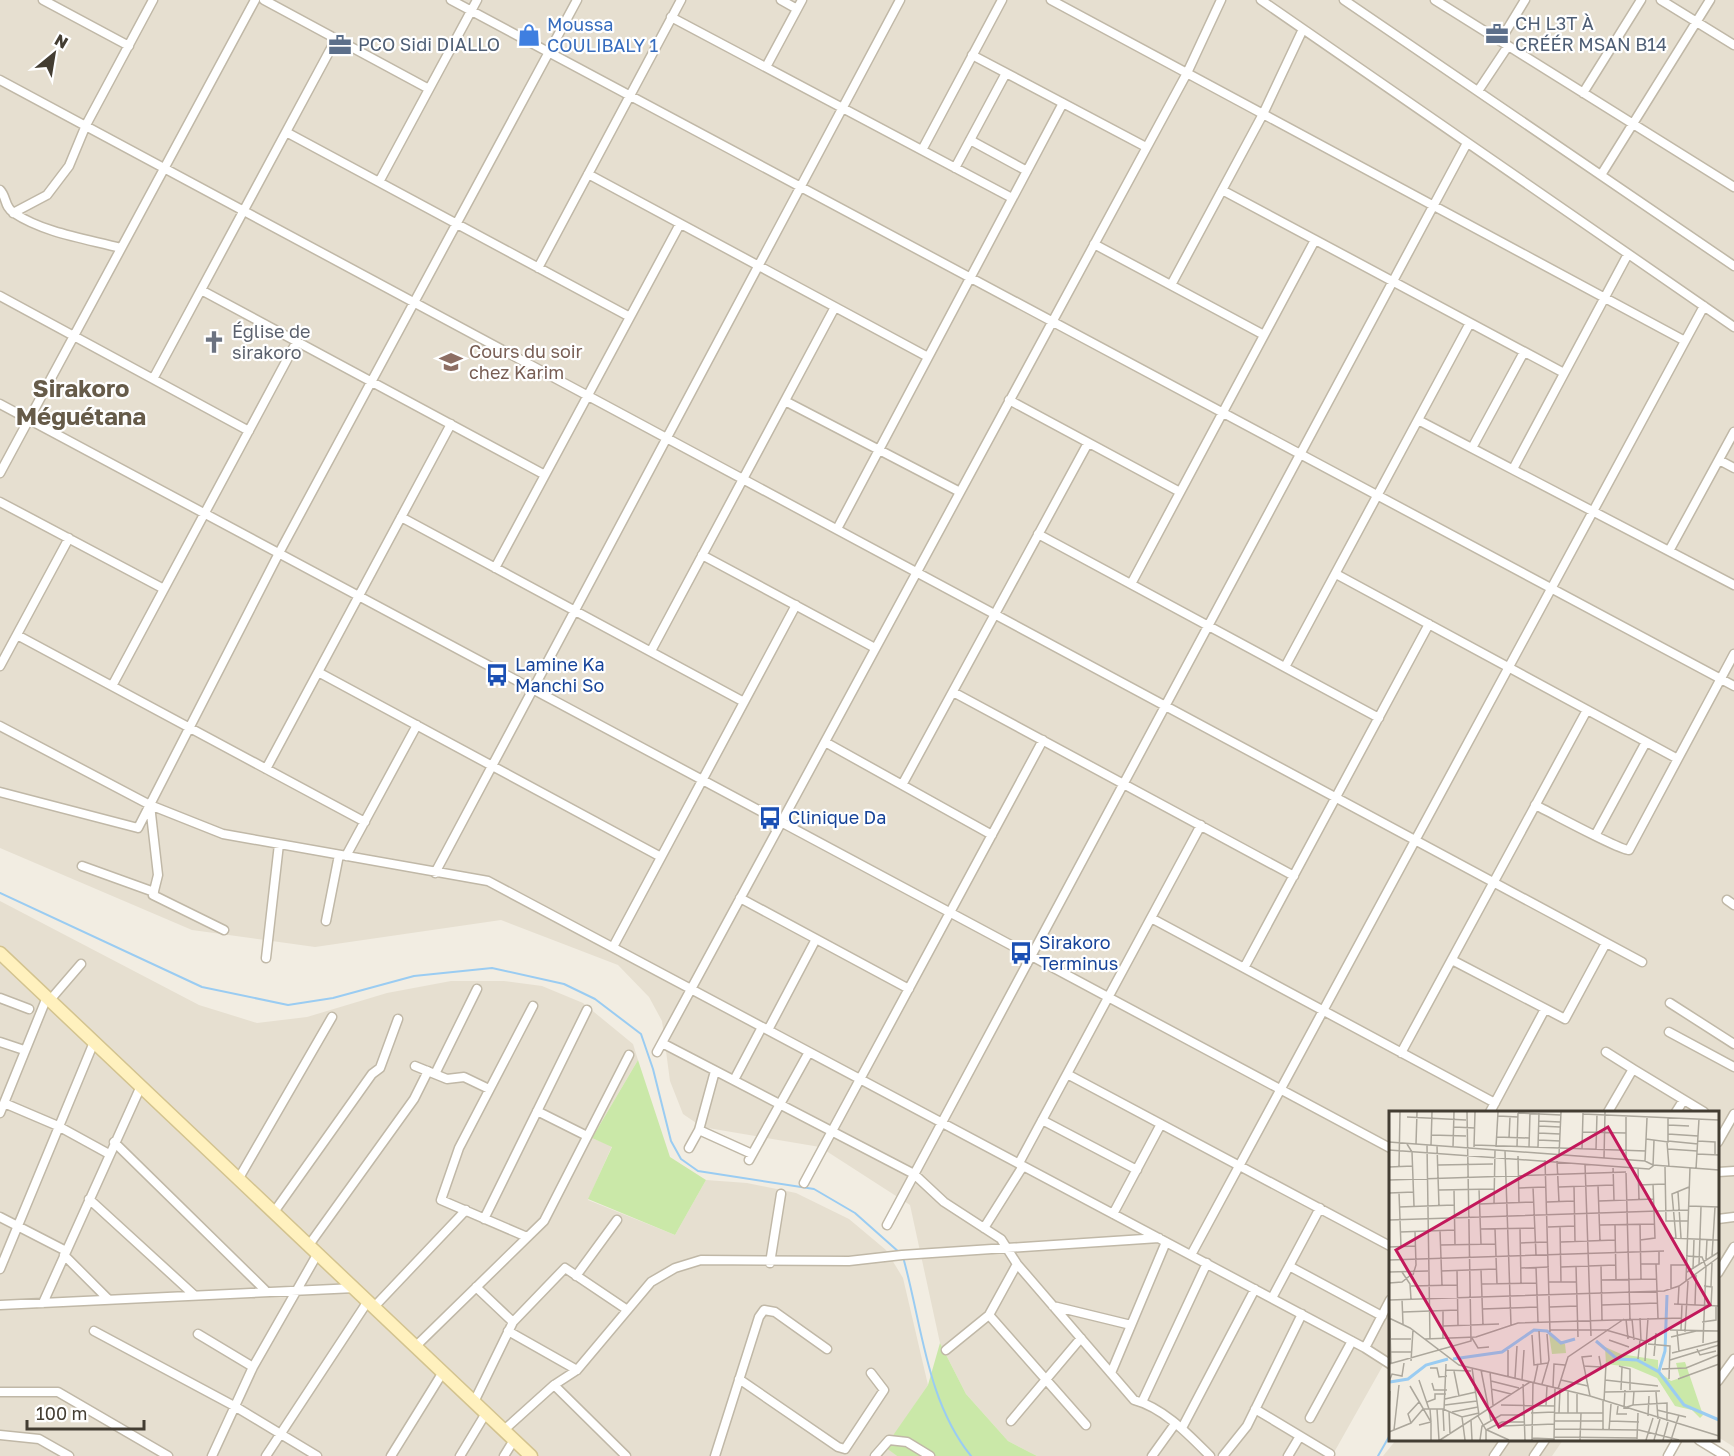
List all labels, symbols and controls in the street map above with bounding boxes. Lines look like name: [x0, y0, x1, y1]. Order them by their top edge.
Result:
place label: CH L3T À CRÉÉR MSAN B14: [1515, 12, 1667, 55]
place label: Moussa COULIBALY 1: [547, 13, 658, 56]
office icon: CH L3T À CRÉÉR MSAN B14: [1484, 21, 1510, 47]
shop icon: Moussa COULIBALY 1: [516, 22, 542, 48]
north arrow: [24, 24, 84, 84]
text: N: [51, 29, 72, 53]
office icon: PCO Sidi DIALLO: [327, 32, 353, 58]
place label: PCO Sidi DIALLO: [358, 33, 500, 55]
place label: Église de sirakoro: [232, 320, 310, 363]
church icon: Église de sirakoro: [201, 329, 227, 355]
place label: Cours du soir chez Karim: [469, 340, 583, 383]
school or university icon: Cours du soir chez Karim: [438, 349, 464, 375]
district label: Sirakoro Méguétana: [16, 373, 146, 430]
place label: Lamine Ka Manchi So: [515, 653, 605, 696]
bus stop icon: Lamine Ka Manchi So: [484, 662, 510, 688]
bus stop icon: Clinique Da: [757, 805, 783, 831]
place label: Clinique Da: [788, 806, 886, 828]
place label: Sirakoro Terminus: [1039, 931, 1118, 974]
bus stop icon: Sirakoro Terminus: [1008, 940, 1034, 966]
inset map: [1389, 1111, 1719, 1441]
scale bar: [27, 1393, 144, 1431]
text: 100 m: [36, 1402, 87, 1424]

